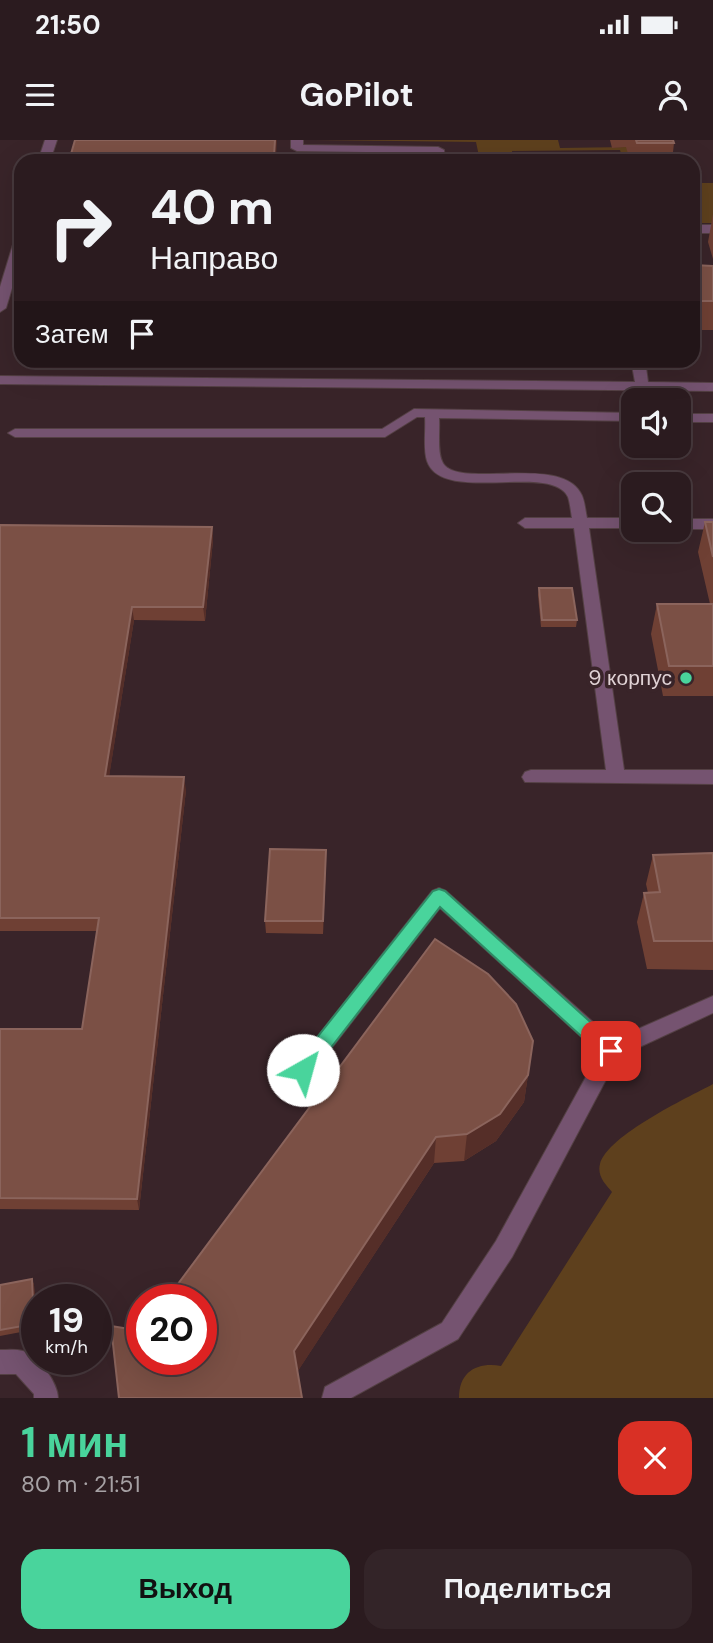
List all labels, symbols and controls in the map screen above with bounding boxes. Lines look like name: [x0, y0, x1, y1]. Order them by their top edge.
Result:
text: 21:50: [35, 8, 101, 42]
text: GoPilot: [299, 74, 414, 116]
icon: menu: [21, 76, 59, 114]
icon: person: [654, 76, 692, 114]
text: 40 m: [150, 175, 274, 239]
icon: right: [35, 182, 126, 273]
text: Направо: [150, 237, 278, 279]
icon: arrive: [123, 315, 161, 353]
text: Затем: [35, 317, 109, 351]
map controls: [621, 388, 691, 542]
button: sound: [621, 388, 691, 458]
button: search: [621, 472, 691, 542]
place label: 9 корпус: [588, 664, 672, 692]
marker: 9 корпус: [678, 670, 694, 686]
pin: [581, 1021, 641, 1081]
icon: arrive: [592, 1032, 630, 1070]
position arrow: [266, 1033, 340, 1107]
speed limit sign: 20: [126, 1284, 217, 1375]
text: 19: [49, 1297, 84, 1343]
text: km/h: [45, 1335, 88, 1359]
text: 1 мин: [21, 1415, 128, 1470]
button: close: [618, 1421, 692, 1495]
text: 80 m · 21:51: [21, 1469, 140, 1499]
button: Выход: [21, 1549, 350, 1629]
button: Поделиться: [364, 1549, 692, 1629]

